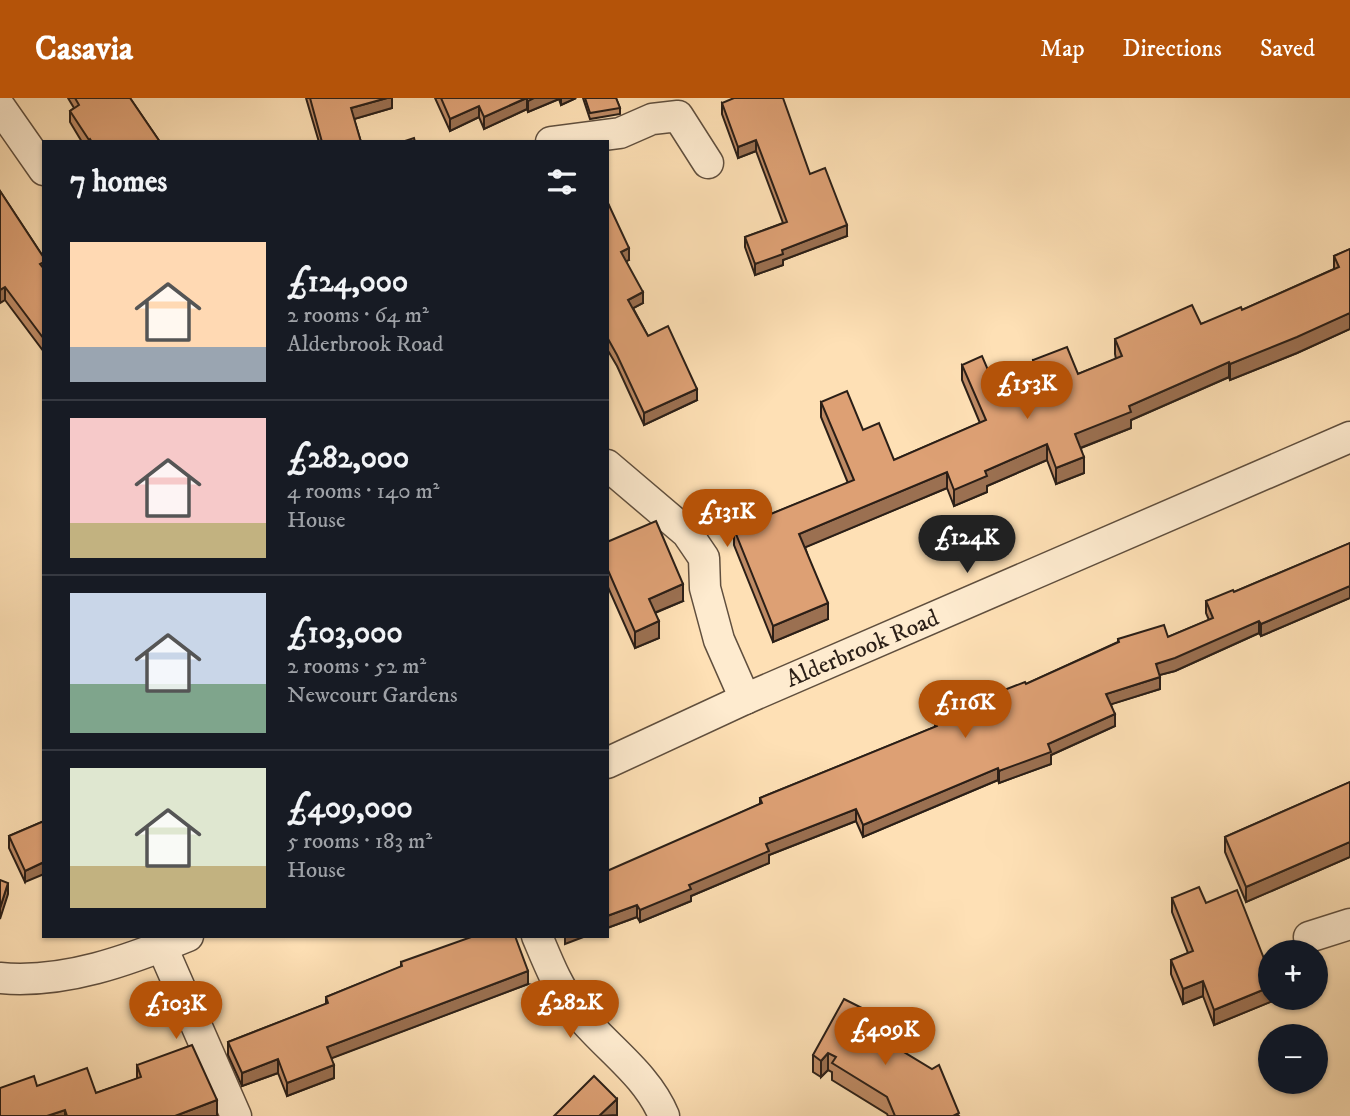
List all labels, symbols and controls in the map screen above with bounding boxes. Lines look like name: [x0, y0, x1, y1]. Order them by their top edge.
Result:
text: Casavia: [35, 29, 133, 70]
text: Map: [1040, 34, 1085, 64]
text: Directions: [1123, 34, 1222, 64]
text: Saved: [1260, 34, 1315, 64]
icon: filters: [543, 163, 581, 201]
text: 7 homes: [70, 164, 167, 201]
text: £124,000: [287, 264, 408, 301]
icon: home: [126, 270, 210, 354]
text: 2 rooms · 64 m²: [287, 301, 429, 330]
text: Alderbrook Road: [287, 330, 444, 359]
pin: £153K: [978, 362, 1076, 421]
text: £153K: [997, 369, 1057, 398]
text: £282,000: [287, 440, 409, 477]
icon: home: [126, 446, 210, 530]
text: 4 rooms · 140 m²: [287, 477, 440, 506]
pin: £131K: [678, 490, 776, 549]
text: £131K: [698, 497, 756, 526]
text: House: [287, 506, 345, 535]
pin: £124K: [918, 516, 1016, 575]
text: £124K: [934, 523, 1000, 552]
street label: Alderbrook Road: [781, 603, 943, 695]
text: £103,000: [287, 615, 403, 652]
icon: home: [126, 621, 210, 705]
text: 2 rooms · 52 m²: [287, 652, 426, 681]
pin: £116K: [916, 680, 1014, 740]
text: Newcourt Gardens: [287, 681, 458, 710]
text: £116K: [935, 688, 995, 717]
text: £409,000: [287, 790, 413, 827]
icon: home: [126, 796, 210, 880]
text: 5 rooms · 183 m²: [287, 827, 432, 856]
text: House: [287, 856, 345, 885]
map controls: [1258, 940, 1328, 1094]
button: +: [1258, 940, 1328, 1010]
pin: £282K: [521, 981, 619, 1040]
pin: £103K: [127, 982, 225, 1041]
text: £282K: [537, 988, 603, 1017]
text: £103K: [145, 989, 207, 1018]
pin: £409K: [836, 1007, 934, 1067]
text: £409K: [850, 1015, 920, 1044]
button: −: [1258, 1024, 1328, 1094]

